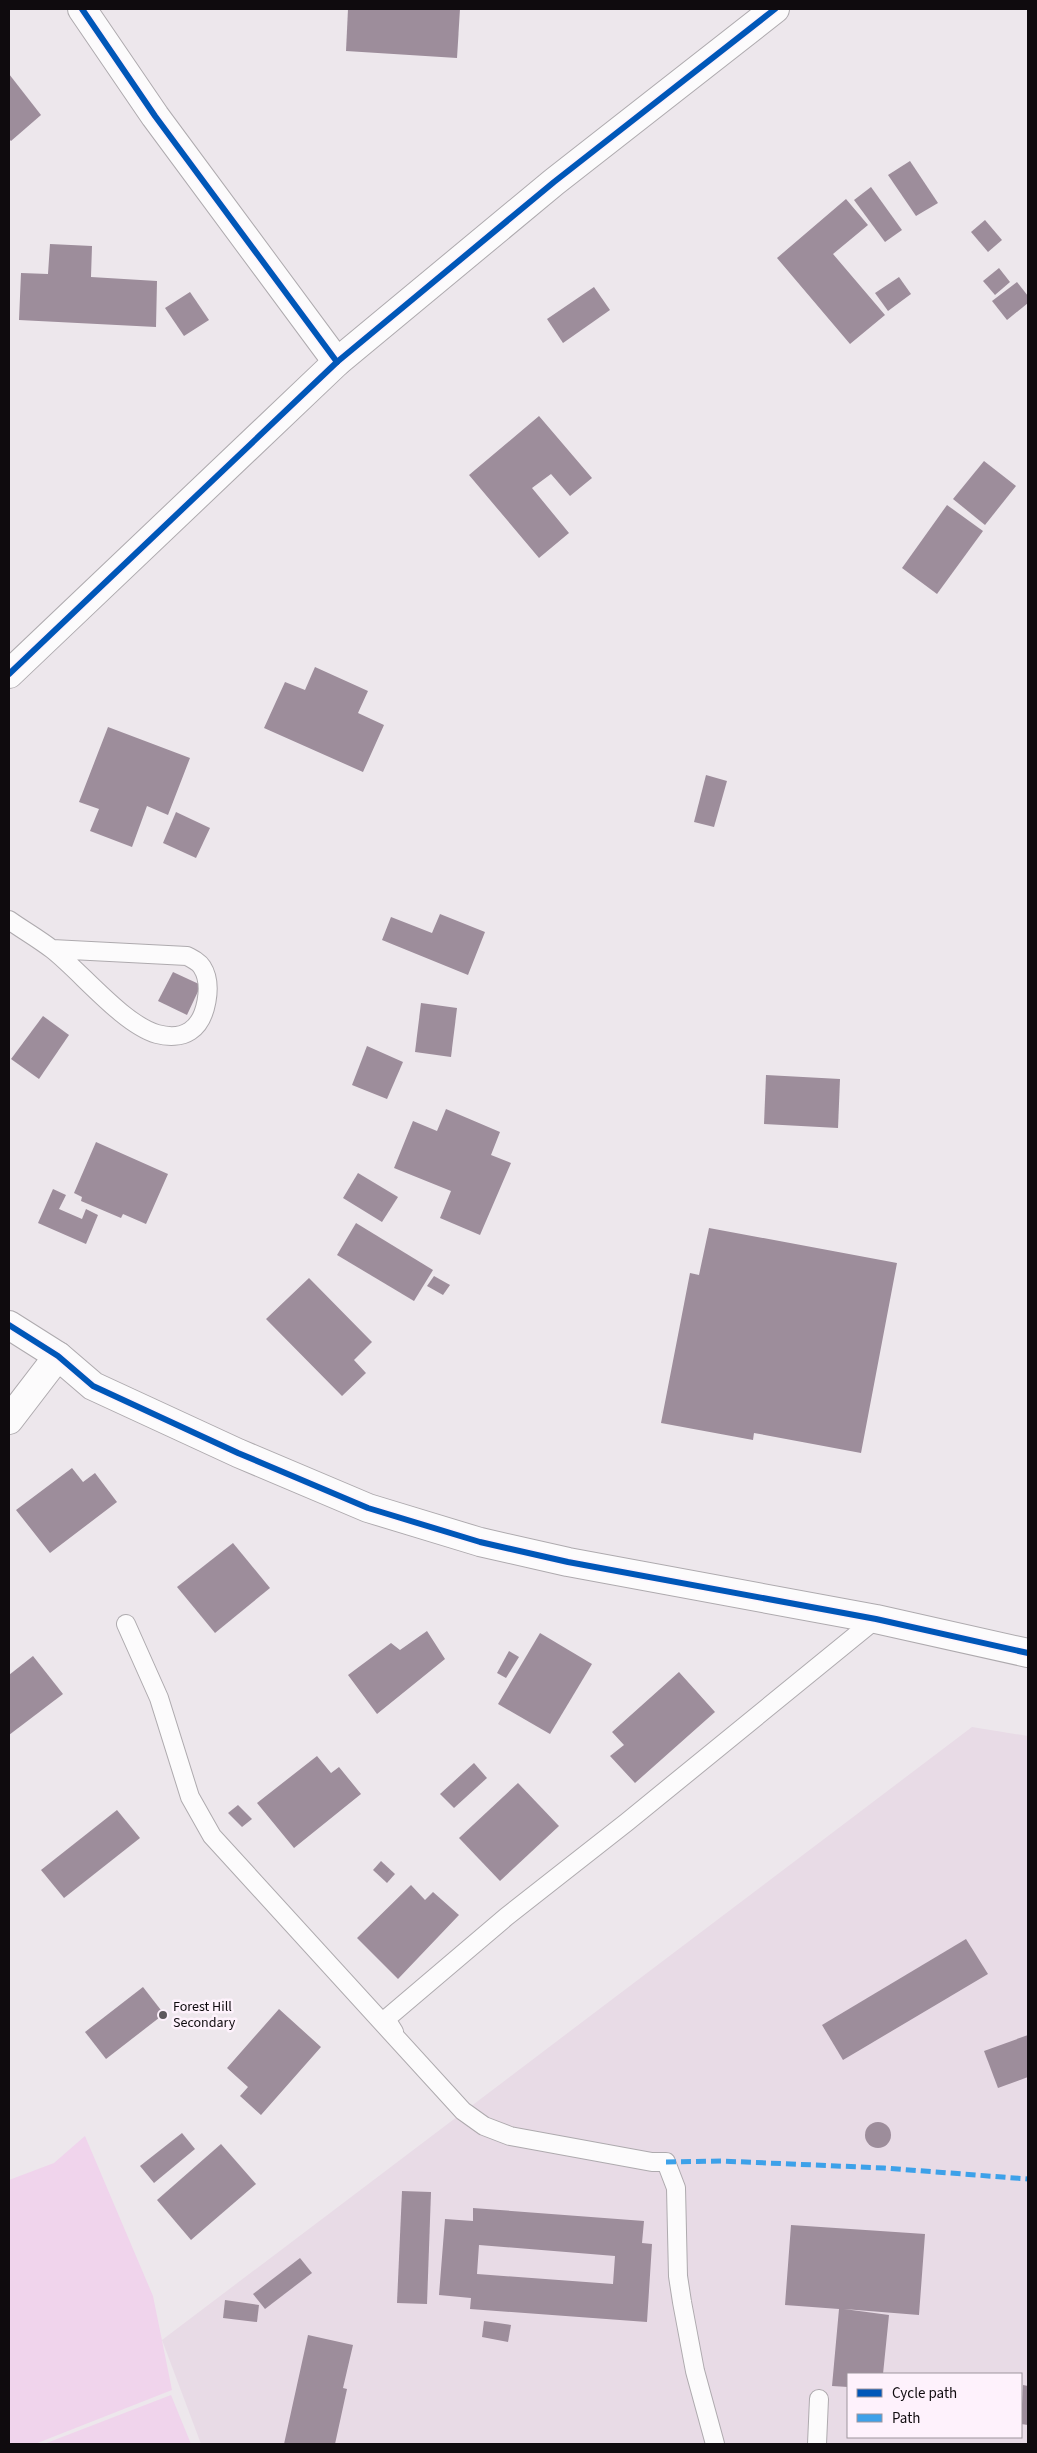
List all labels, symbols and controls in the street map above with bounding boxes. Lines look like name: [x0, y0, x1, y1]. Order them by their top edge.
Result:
place label: Forest Hill Secondary: [173, 1997, 236, 2033]
marker: Forest Hill Secondary: [157, 2009, 169, 2021]
legend: [847, 2373, 1022, 2438]
text: Cycle path: [892, 2383, 957, 2404]
text: Path: [892, 2408, 920, 2429]

